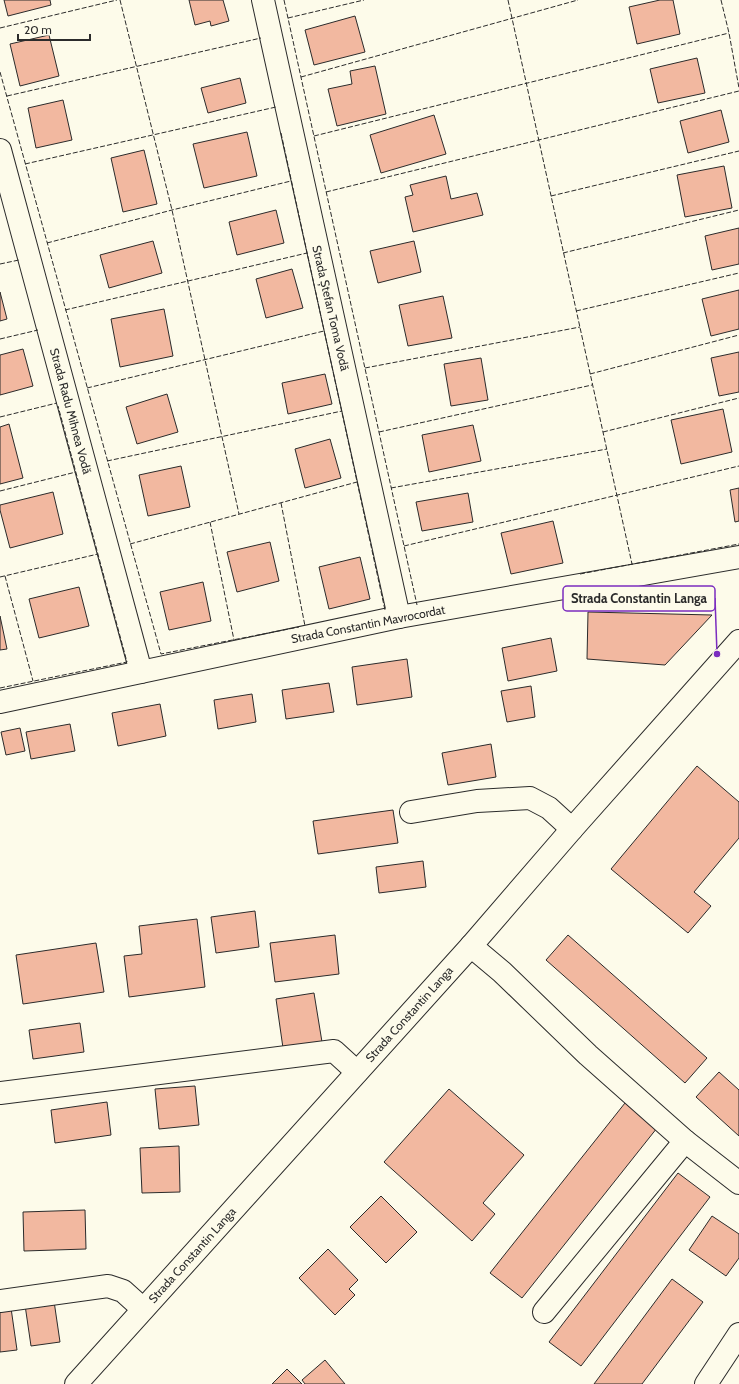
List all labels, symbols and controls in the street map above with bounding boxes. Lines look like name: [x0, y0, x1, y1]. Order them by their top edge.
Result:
scale bar: [18, 16, 90, 42]
text: 20 m: [24, 22, 52, 37]
street label: Strada Ștefan Toma Vodă: [308, 244, 353, 373]
street label: Strada Radu Mihnea Vodă: [47, 346, 95, 476]
callout: Strada Constantin Langa: [563, 586, 715, 611]
text: Strada Constantin Langa: [571, 590, 708, 606]
street label: Strada Constantin Mavrocordat: [290, 602, 446, 646]
street label: Strada Constantin Langa: [362, 963, 456, 1065]
street label: Strada Constantin Langa: [145, 1204, 239, 1306]

